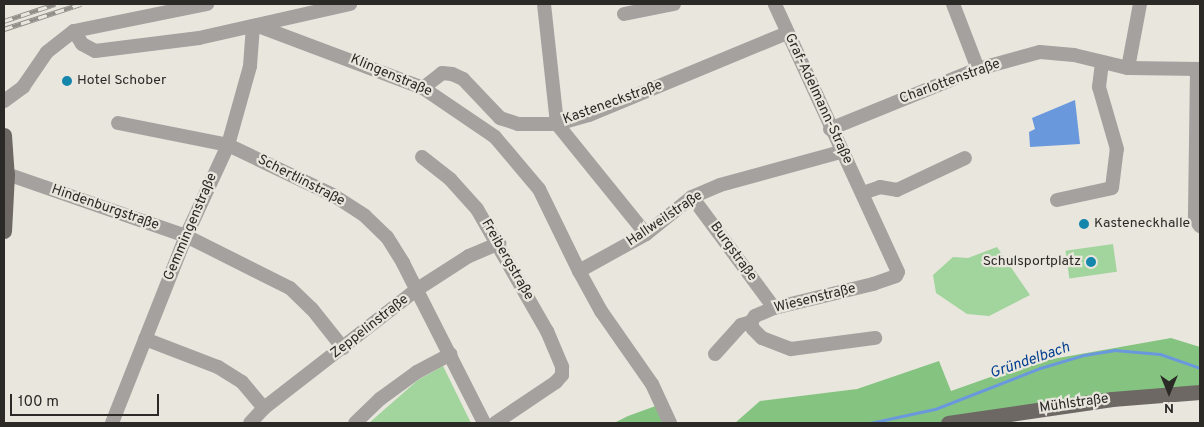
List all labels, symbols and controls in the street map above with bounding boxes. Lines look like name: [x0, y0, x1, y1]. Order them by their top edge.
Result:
street label: Graf-Adelmann-Straße: [780, 31, 856, 167]
street label: Klingenstraße: [348, 51, 434, 101]
street label: Charlottenstraße: [897, 56, 1003, 108]
place label: Hotel Schober: [77, 73, 166, 89]
marker: Hotel Schober: [61, 75, 73, 87]
street label: Kasteneckstraße: [561, 77, 665, 129]
street label: Schertlinstraße: [255, 152, 347, 210]
street label: Gemmingenstraße: [161, 171, 221, 283]
street label: Hindenburgstraße: [49, 182, 161, 234]
street label: Hallweilstraße: [624, 188, 706, 250]
place label: Kasteneckhalle: [1094, 216, 1190, 232]
street label: Freibergstraße: [477, 217, 537, 303]
marker: Kasteneckhalle: [1078, 218, 1090, 230]
street label: Burgstraße: [706, 219, 760, 285]
place label: Schulsportplatz: [983, 254, 1081, 270]
marker: Schulsportplatz: [1085, 256, 1097, 268]
street label: Wiesenstraße: [772, 281, 858, 317]
street label: Zeppelinstraße: [328, 291, 412, 363]
water label: Gründelbach: [988, 339, 1072, 383]
north arrow: [1144, 367, 1194, 417]
scale bar: [12, 384, 161, 416]
street label: Mühlstraße: [1038, 391, 1110, 417]
text: 100 m: [18, 393, 59, 412]
text: N: [1164, 399, 1174, 416]

